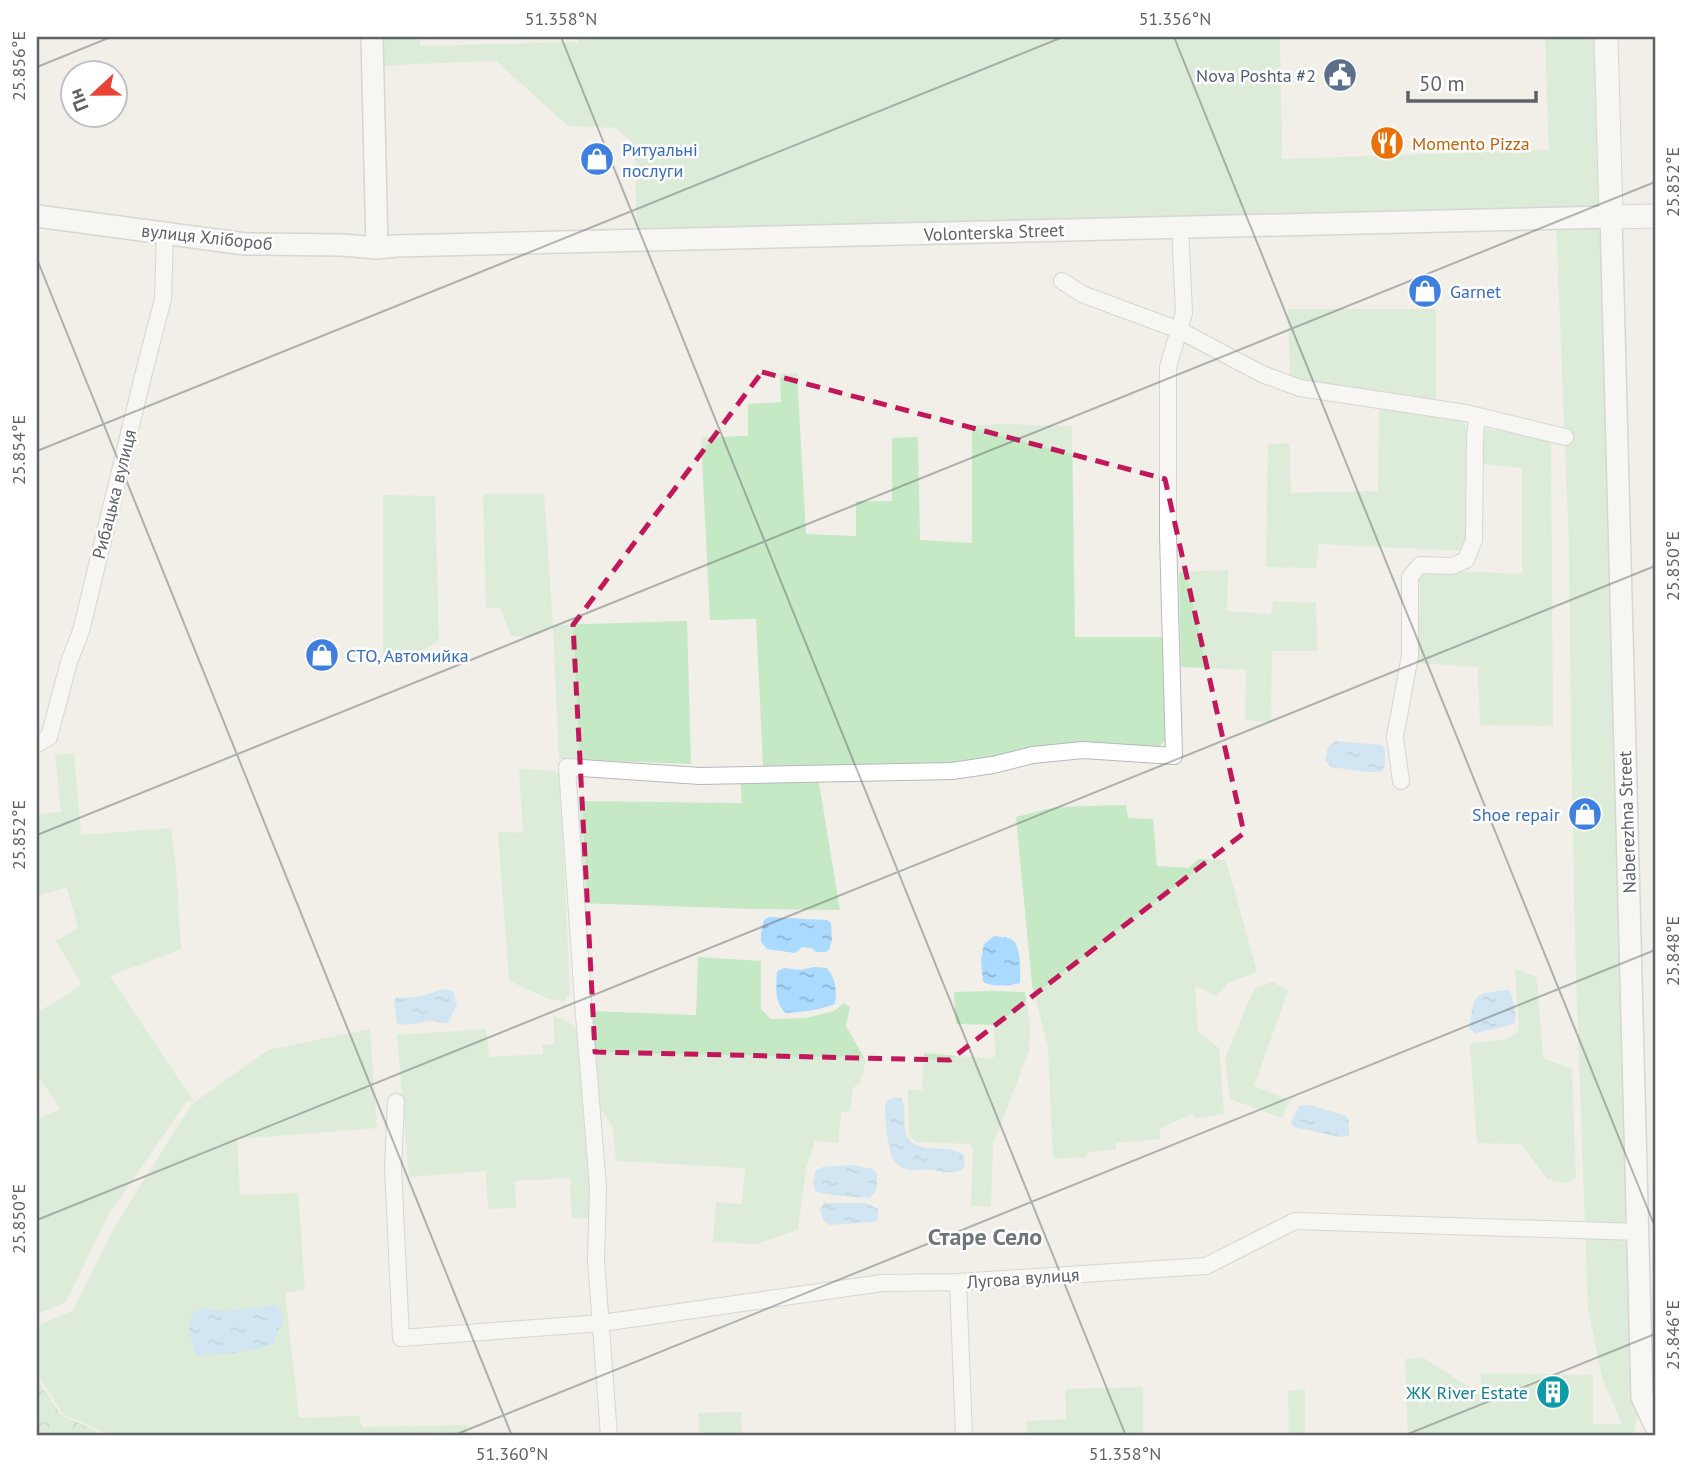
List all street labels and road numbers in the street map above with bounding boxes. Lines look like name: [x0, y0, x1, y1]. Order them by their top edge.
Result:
street label: Volonterska Street: [922, 218, 1065, 246]
street label: вулиця Хлібороб: [140, 219, 274, 255]
street label: Рибацька вулиця: [87, 427, 141, 561]
street label: Naberezhna Street: [1613, 750, 1641, 894]
street label: Лугова вулиця: [965, 1263, 1080, 1293]

